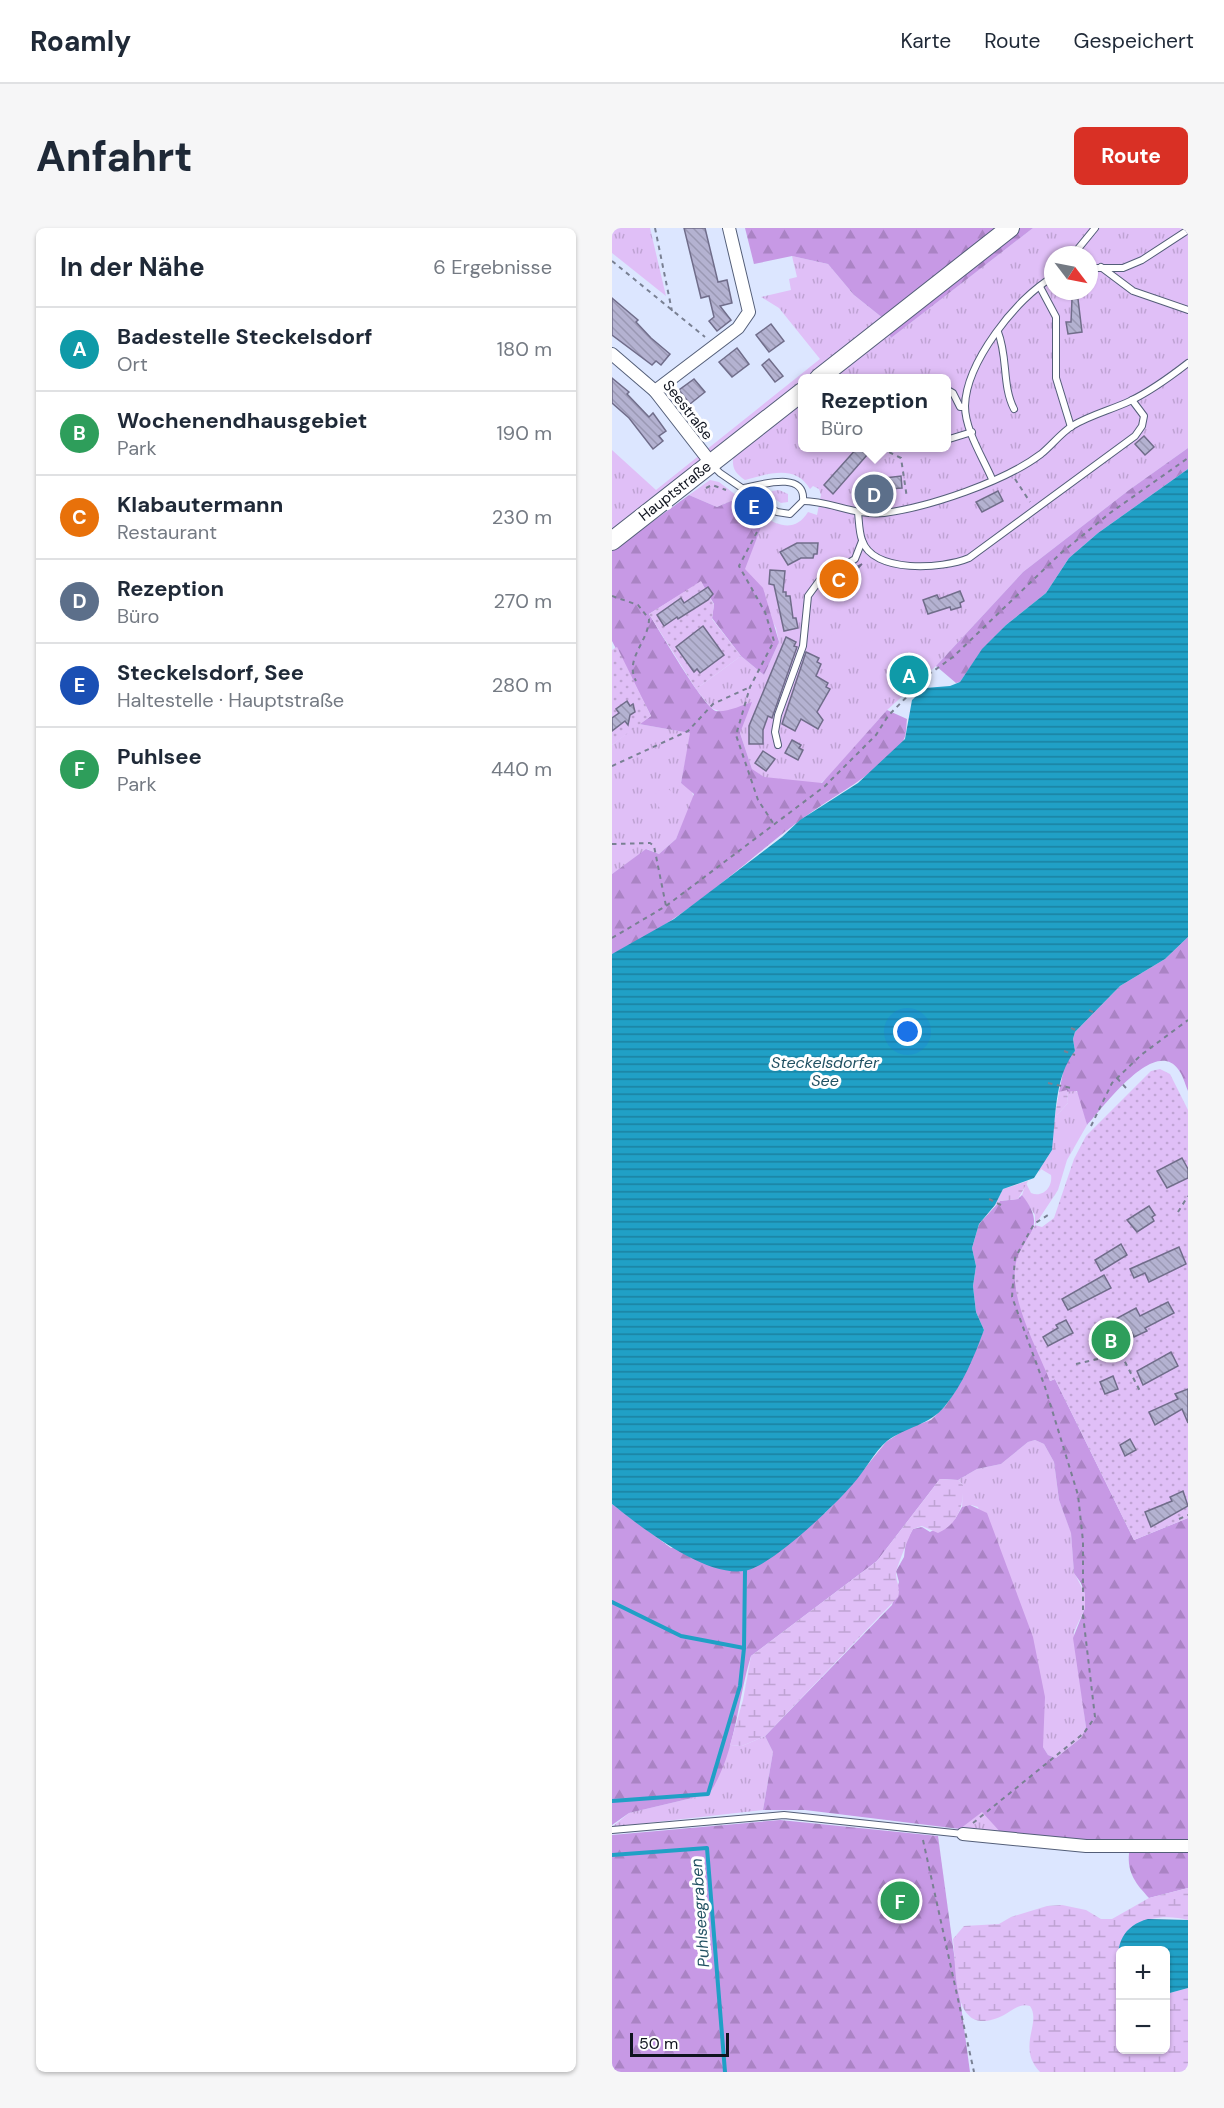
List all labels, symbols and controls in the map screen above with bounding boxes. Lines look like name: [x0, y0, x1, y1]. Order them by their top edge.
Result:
text: Roamly: [30, 23, 131, 60]
text: Karte: [900, 27, 951, 55]
text: Route: [984, 27, 1040, 55]
text: Gespeichert: [1073, 27, 1194, 55]
button: Route: [1074, 127, 1188, 185]
text: Anfahrt: [36, 129, 192, 184]
north arrow: [1044, 246, 1098, 300]
text: In der Nähe: [60, 250, 205, 284]
text: 6 Ergebnisse: [433, 254, 552, 280]
text: Badestelle Steckelsdorf: [117, 322, 372, 351]
text: A: [72, 336, 87, 362]
text: 180 m: [497, 336, 552, 362]
text: Ort: [117, 351, 148, 377]
popup: [798, 374, 951, 452]
street label: Seestraße: [658, 376, 718, 444]
text: Rezeption: [821, 386, 928, 415]
text: Wochenendhausgebiet: [117, 406, 367, 435]
text: Büro: [821, 415, 863, 441]
text: B: [73, 420, 86, 446]
text: 190 m: [496, 420, 552, 446]
text: Park: [117, 435, 157, 461]
street label: Hauptstraße: [635, 456, 715, 526]
pin: D: [854, 472, 894, 516]
pin: E: [734, 484, 774, 528]
text: Klabautermann: [117, 490, 283, 519]
text: C: [72, 504, 87, 530]
text: 230 m: [492, 504, 552, 530]
text: Restaurant: [117, 519, 217, 545]
pin: C: [820, 556, 858, 602]
text: Rezeption: [117, 574, 224, 603]
text: D: [72, 588, 87, 614]
text: 270 m: [494, 588, 552, 614]
text: Büro: [117, 603, 159, 629]
pin: A: [890, 652, 928, 698]
text: Steckelsdorf, See: [117, 658, 304, 687]
text: E: [74, 672, 85, 698]
text: 280 m: [492, 672, 552, 698]
text: Haltestelle · Hauptstraße: [117, 687, 344, 713]
text: Puhlsee: [117, 742, 202, 771]
text: F: [74, 756, 85, 782]
text: 440 m: [491, 756, 552, 782]
text: Park: [117, 771, 157, 797]
your location: [893, 1017, 922, 1046]
water label: Steckelsdorfer See: [771, 1052, 880, 1091]
pin: B: [1092, 1318, 1130, 1362]
water label: Puhlseegraben: [686, 1858, 714, 1968]
pin: F: [880, 1878, 920, 1924]
map controls: [1116, 1946, 1170, 2054]
button: +: [1116, 1946, 1170, 2000]
button: −: [1116, 2000, 1170, 2054]
scale bar: [630, 2030, 729, 2058]
text: 50 m: [639, 2033, 678, 2054]

